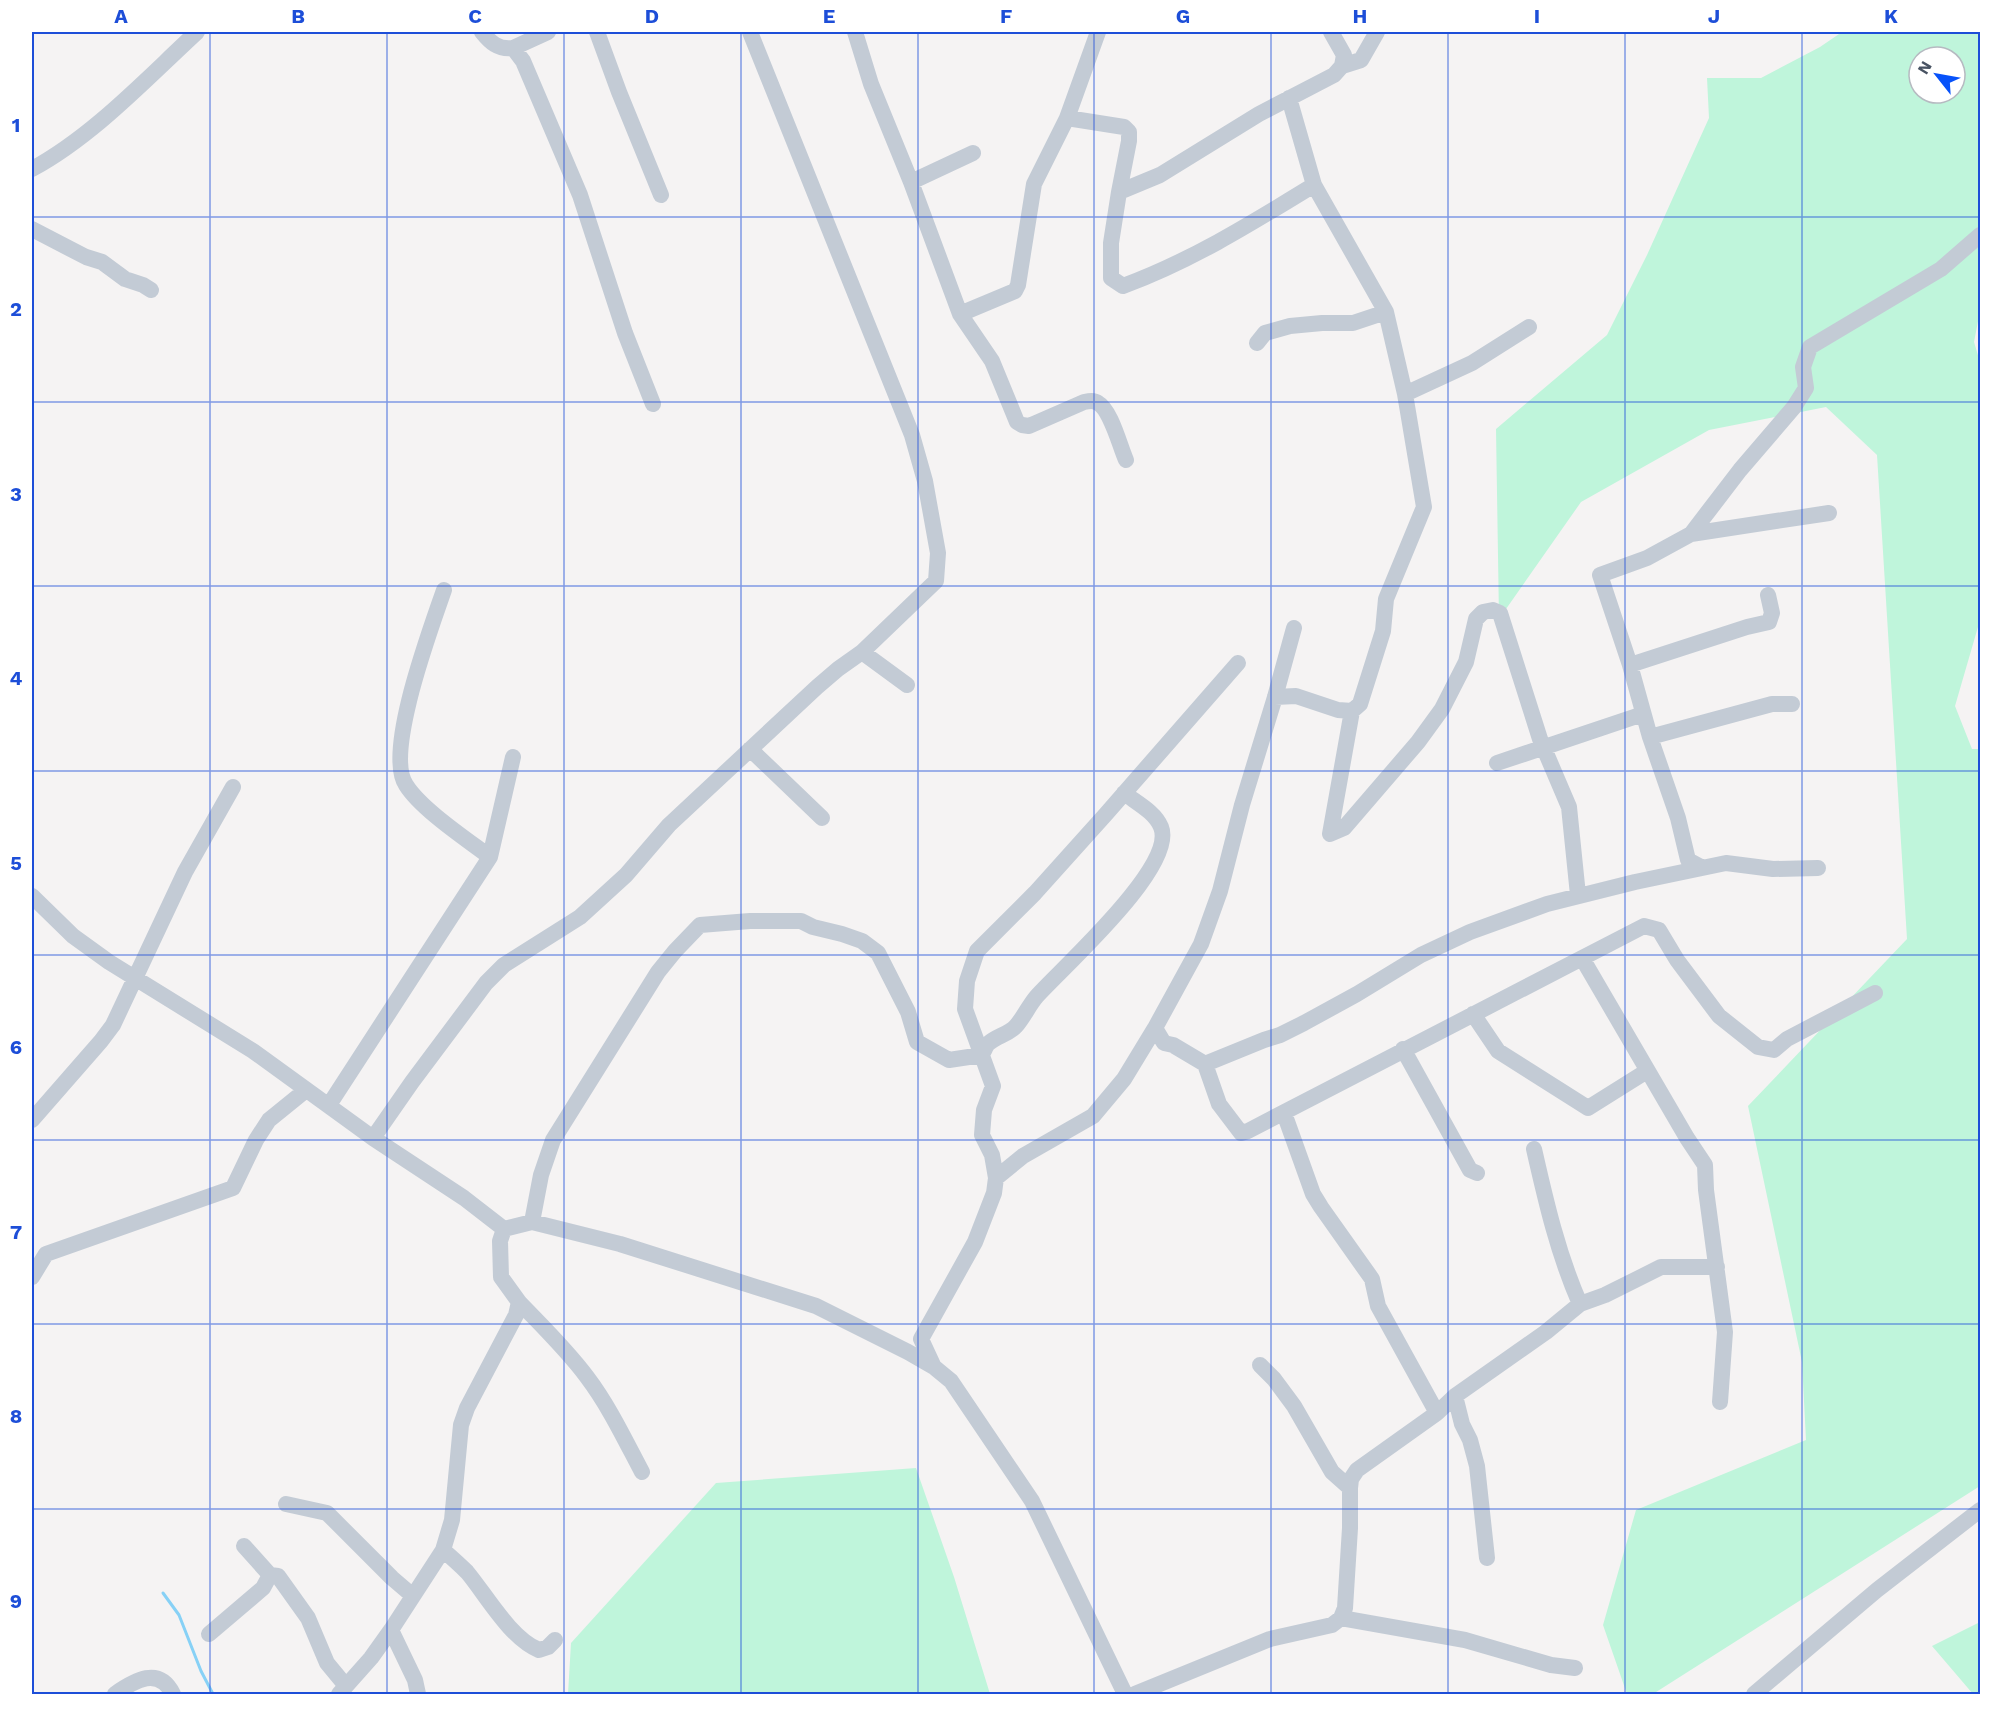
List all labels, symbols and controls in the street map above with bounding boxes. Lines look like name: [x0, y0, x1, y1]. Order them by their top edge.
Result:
text: A: [114, 4, 128, 28]
text: B: [291, 4, 305, 28]
text: C: [468, 4, 482, 28]
text: D: [645, 4, 659, 28]
text: E: [823, 4, 835, 28]
text: F: [1000, 4, 1012, 28]
text: G: [1176, 4, 1190, 28]
text: H: [1353, 4, 1367, 28]
text: I: [1534, 4, 1540, 28]
text: J: [1708, 4, 1720, 28]
text: K: [1884, 4, 1898, 28]
north arrow: [1907, 45, 1967, 105]
text: N: [1913, 58, 1936, 78]
text: 1: [12, 113, 20, 137]
text: 2: [10, 297, 22, 321]
text: 3: [10, 482, 22, 506]
text: 4: [10, 666, 23, 690]
text: 5: [10, 851, 22, 875]
text: 6: [10, 1035, 22, 1059]
text: 7: [10, 1220, 22, 1244]
text: 8: [10, 1404, 22, 1428]
text: 9: [10, 1589, 22, 1613]

